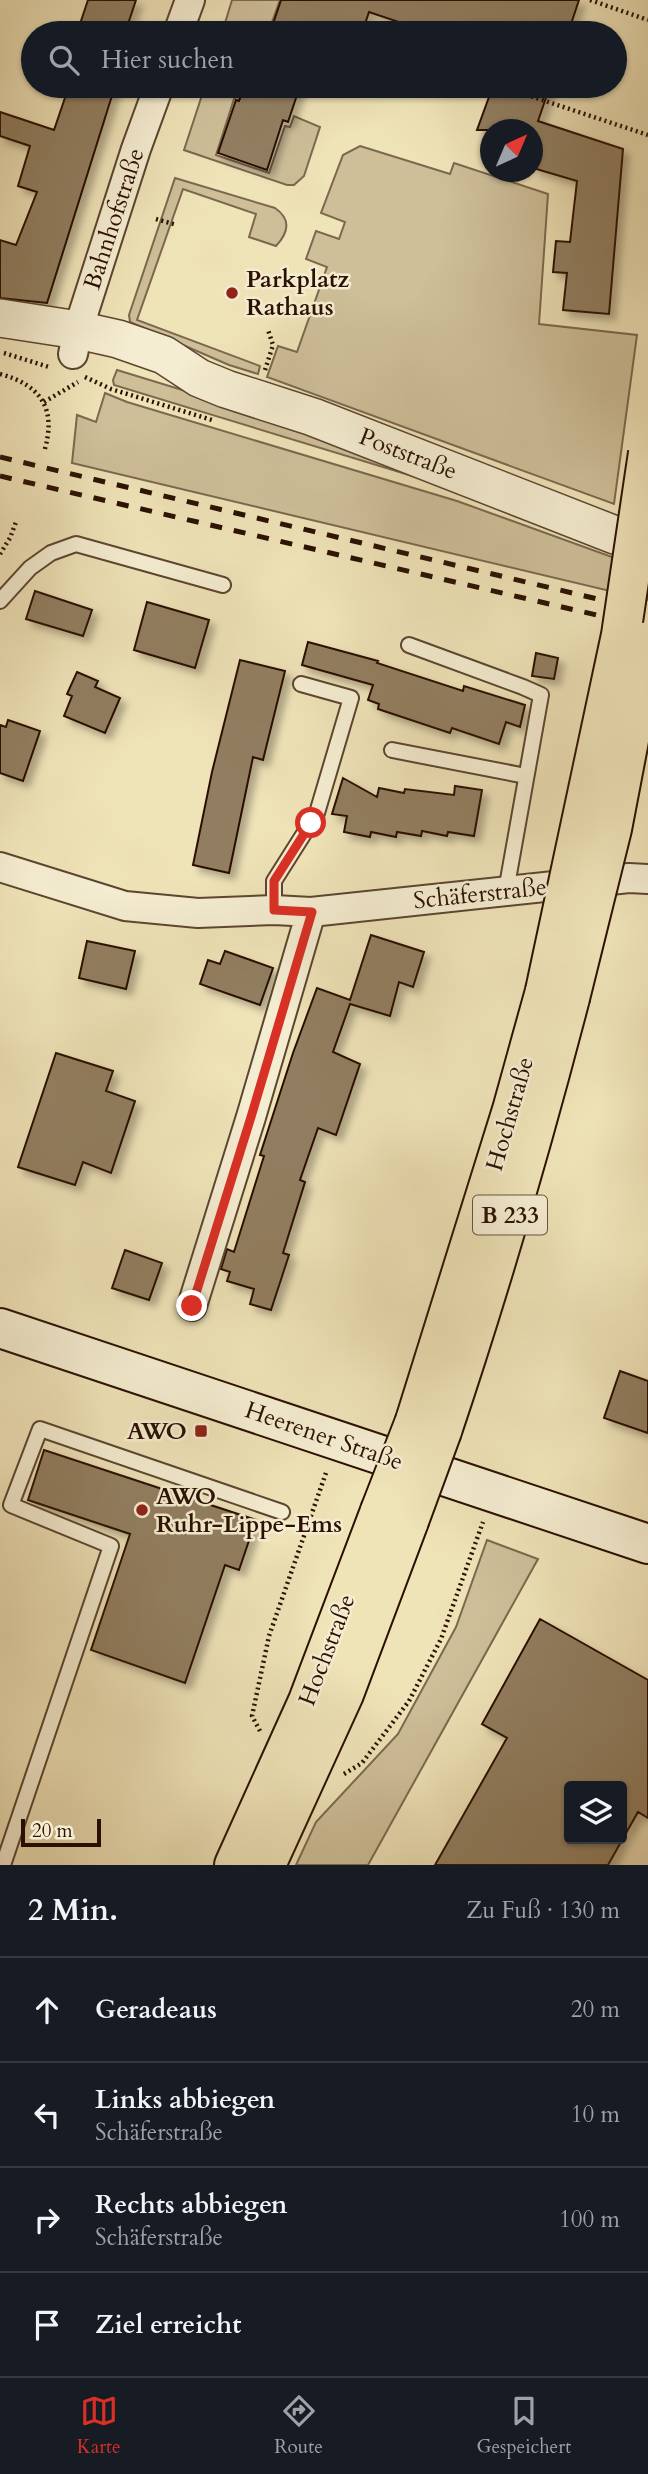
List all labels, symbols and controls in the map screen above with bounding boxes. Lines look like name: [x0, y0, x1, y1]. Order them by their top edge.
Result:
search box: [21, 21, 627, 98]
icon: search: [45, 41, 83, 79]
text: Hier suchen: [101, 42, 234, 77]
north arrow: [480, 119, 543, 182]
street label: Bahnhofstraße: [76, 144, 152, 294]
place label: Parkplatz Rathaus: [246, 263, 349, 324]
marker: Parkplatz Rathaus: [224, 285, 240, 301]
street label: Poststraße: [354, 420, 462, 488]
route start: [295, 807, 326, 838]
street label: Schäferstraße: [412, 871, 548, 917]
street label: Hochstraße: [478, 1053, 542, 1175]
road number: B 233: [473, 1196, 547, 1234]
route end: [176, 1290, 207, 1321]
street label: Heerener Straße: [241, 1394, 407, 1478]
place label: AWO: [127, 1415, 187, 1448]
marker: AWO: [193, 1423, 209, 1439]
place label: AWO Ruhr-Lippe-Ems: [156, 1480, 342, 1541]
marker: AWO Ruhr-Lippe-Ems: [134, 1502, 150, 1518]
street label: Hochstraße: [291, 1589, 363, 1711]
map controls: [564, 1781, 627, 1844]
button: layers: [564, 1781, 627, 1844]
scale bar: [21, 1816, 102, 1848]
text: 20 m: [32, 1818, 73, 1844]
text: 2 Min.: [28, 1890, 118, 1931]
text: Zu Fuß · 130 m: [466, 1895, 620, 1926]
icon: ahead: [28, 1991, 66, 2029]
text: Geradeaus: [95, 1992, 217, 2027]
text: 20 m: [571, 1994, 620, 2025]
text: Links abbiegen: [95, 2082, 275, 2117]
icon: left: [28, 2096, 66, 2134]
text: 10 m: [571, 2099, 620, 2130]
text: Schäferstraße: [95, 2117, 223, 2148]
text: Rechts abbiegen: [95, 2187, 287, 2222]
icon: right: [28, 2201, 66, 2239]
text: 100 m: [559, 2204, 620, 2235]
text: Schäferstraße: [95, 2222, 223, 2253]
icon: arrive: [28, 2306, 66, 2344]
text: Ziel erreicht: [95, 2307, 241, 2342]
tab: Karte: [77, 2392, 121, 2460]
tab: Route: [274, 2392, 323, 2460]
tab: Gespeichert: [476, 2392, 571, 2460]

